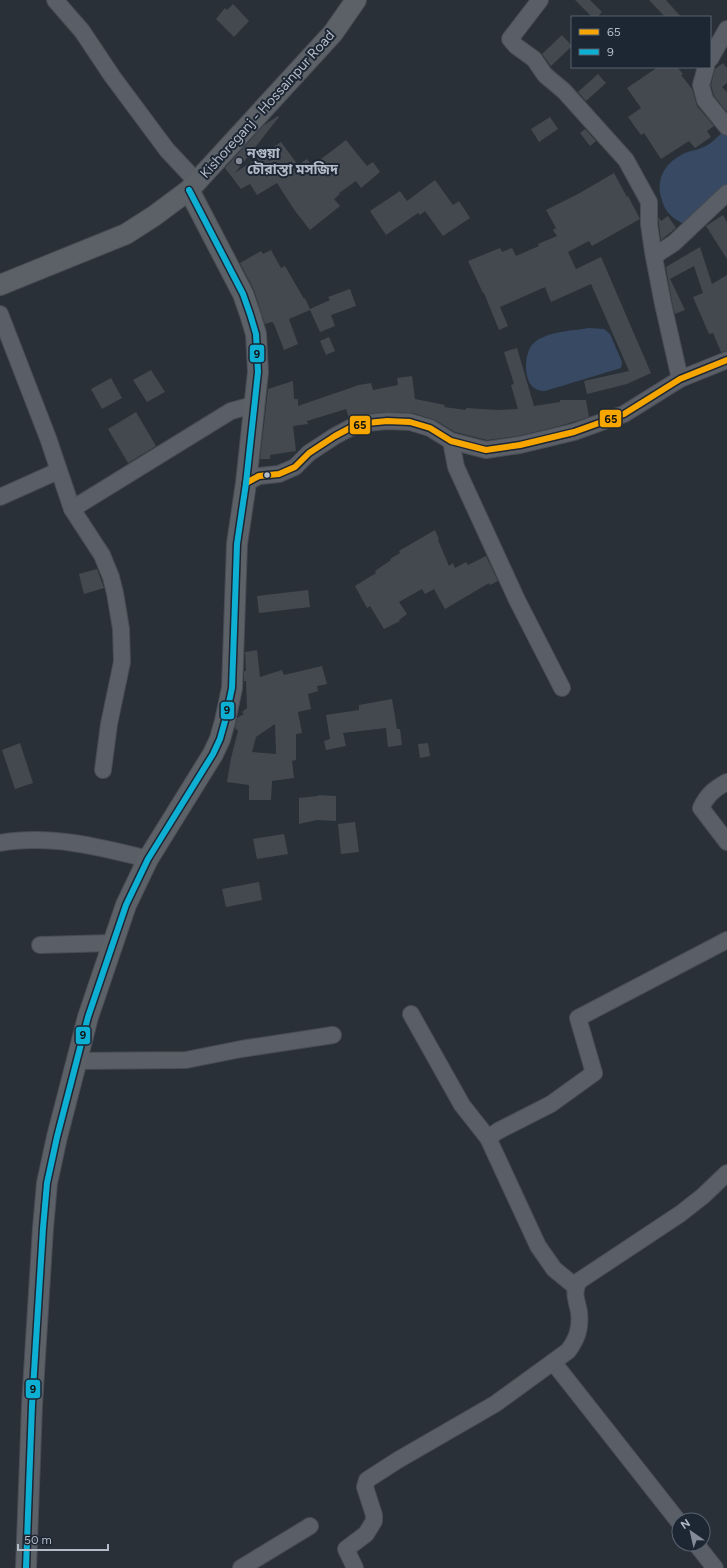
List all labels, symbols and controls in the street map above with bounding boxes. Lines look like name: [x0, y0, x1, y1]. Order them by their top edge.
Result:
legend: [571, 16, 711, 68]
text: 65: [607, 25, 621, 39]
street label: Kishoreganj - Hossainpur Road: [197, 27, 338, 182]
text: 9: [607, 45, 614, 59]
place label: নগুয়া চৌরাস্তা মসজিদ: [246, 145, 339, 178]
marker: নগুয়া চৌরাস্তা মসজিদ: [234, 156, 244, 166]
line badge: 9: [249, 344, 265, 363]
text: 9: [254, 348, 260, 361]
line badge: 65: [599, 409, 622, 428]
text: 65: [605, 413, 617, 426]
line badge: 65: [349, 415, 371, 435]
text: 65: [354, 419, 366, 432]
unlabelled marker: [262, 470, 272, 480]
line badge: 9: [220, 701, 235, 720]
text: 9: [224, 704, 230, 717]
line badge: 9: [75, 1026, 91, 1045]
text: 9: [80, 1029, 86, 1042]
line badge: 9: [25, 1379, 41, 1399]
text: 9: [30, 1383, 36, 1396]
north arrow: [671, 1512, 711, 1552]
text: N: [679, 1516, 693, 1532]
scale bar: [18, 1526, 108, 1552]
text: 50 m: [24, 1533, 52, 1547]

